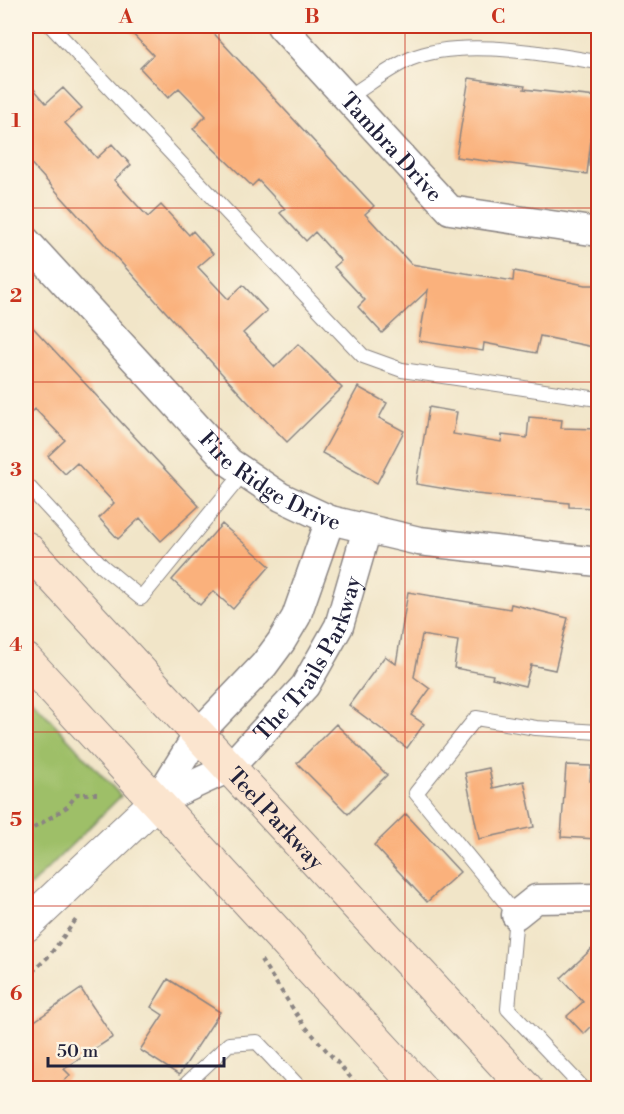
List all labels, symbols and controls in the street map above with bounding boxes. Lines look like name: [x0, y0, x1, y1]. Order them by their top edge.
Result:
text: A: [118, 5, 134, 30]
text: B: [304, 5, 320, 30]
text: C: [491, 5, 505, 30]
street label: Tambra Drive: [334, 88, 448, 208]
text: 1: [11, 109, 21, 134]
text: 2: [10, 284, 22, 309]
street label: Fire Ridge Drive: [193, 426, 343, 537]
text: 3: [10, 458, 22, 483]
street label: The Trails Parkway: [249, 573, 368, 747]
text: 4: [9, 633, 23, 658]
street label: Teel Parkway: [221, 762, 329, 876]
text: 5: [10, 808, 22, 833]
text: 6: [10, 982, 23, 1007]
scale bar: [48, 1030, 224, 1068]
text: 50 m: [57, 1040, 99, 1063]

